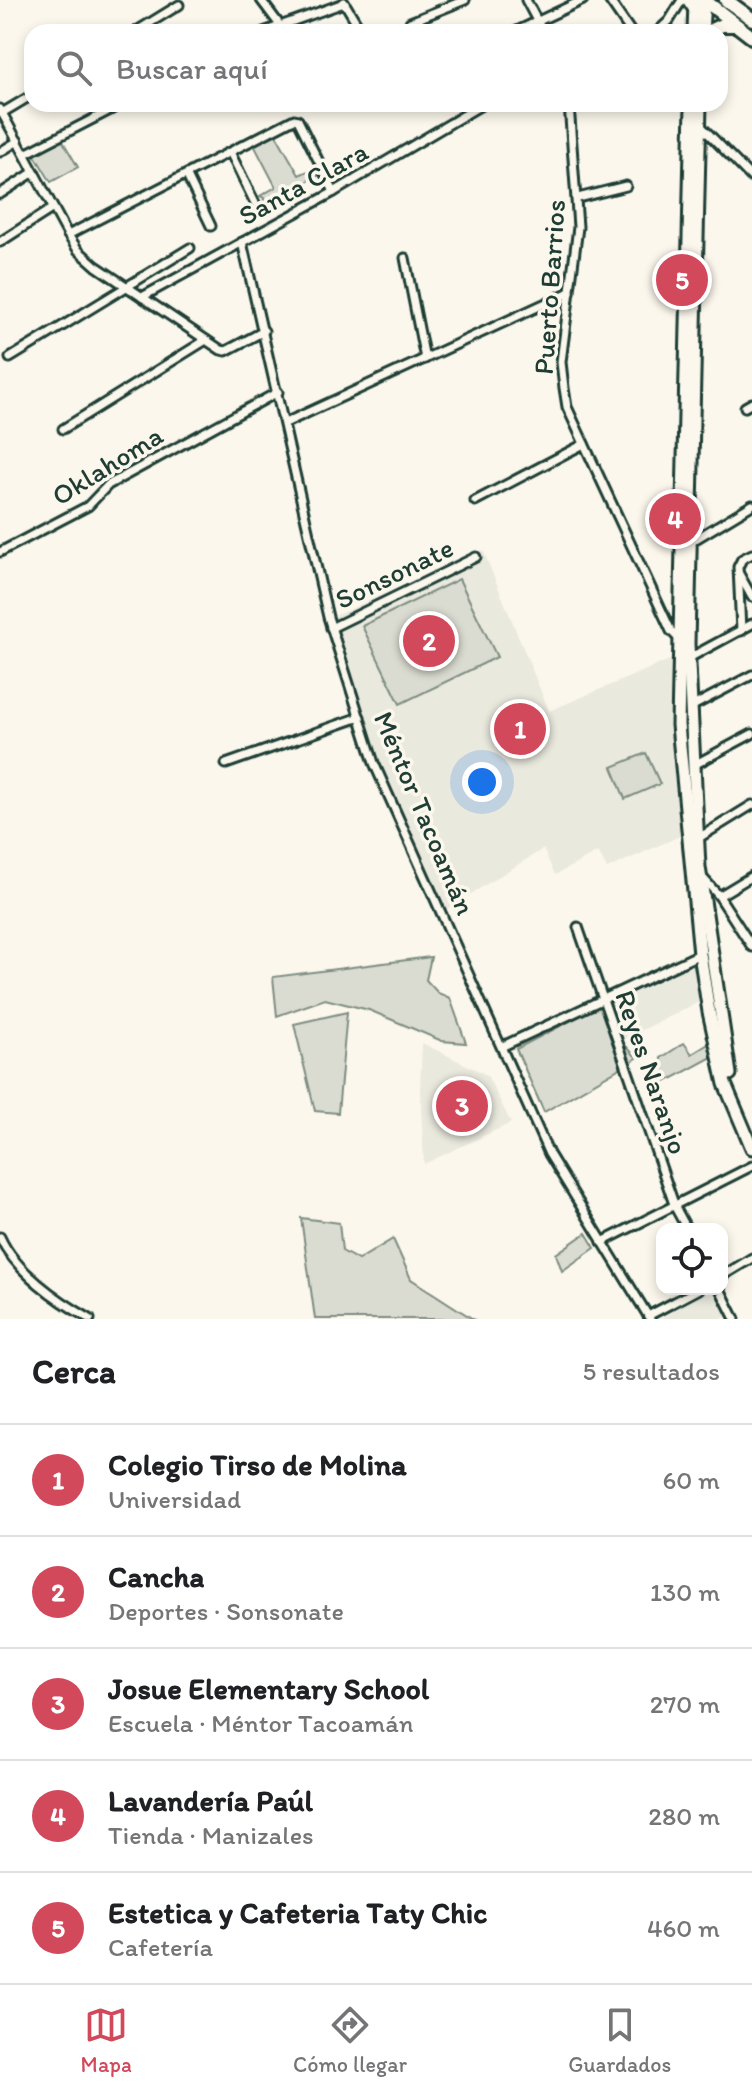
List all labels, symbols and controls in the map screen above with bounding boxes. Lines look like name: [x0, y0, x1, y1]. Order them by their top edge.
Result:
search box: [24, 24, 728, 112]
icon: search: [52, 46, 96, 90]
text: Buscar aquí: [116, 50, 268, 87]
street label: Santa Clara: [232, 133, 374, 232]
street label: Puerto Barrios: [526, 198, 572, 376]
pin: 5: [656, 250, 708, 310]
street label: Oklahoma: [45, 417, 169, 512]
pin: 4: [649, 489, 701, 549]
street label: Sonsonate: [330, 530, 458, 616]
pin: 2: [403, 611, 455, 671]
pin: 1: [494, 699, 546, 759]
street label: Méntor Tacoamán: [367, 706, 483, 920]
your location: [462, 762, 502, 802]
street label: Reyes Naranjo: [608, 985, 696, 1159]
pin: 3: [436, 1076, 488, 1136]
map controls: [656, 1223, 728, 1295]
button: locate: [656, 1223, 728, 1295]
text: Cerca: [32, 1351, 116, 1392]
text: 5 resultados: [582, 1355, 720, 1387]
text: Colegio Tirso de Molina: [108, 1446, 407, 1483]
text: 1: [52, 1464, 64, 1496]
text: 60 m: [663, 1464, 720, 1496]
text: Universidad: [108, 1483, 241, 1515]
text: Cancha: [108, 1558, 204, 1595]
text: 2: [51, 1576, 65, 1608]
text: 130 m: [650, 1576, 720, 1608]
text: Deportes · Sonsonate: [108, 1595, 344, 1627]
text: Josue Elementary School: [108, 1670, 429, 1707]
text: 3: [51, 1688, 65, 1720]
text: 270 m: [650, 1688, 720, 1720]
text: Escuela · Méntor Tacoamán: [108, 1707, 414, 1739]
text: Lavandería Paúl: [108, 1782, 313, 1819]
text: 4: [50, 1800, 66, 1832]
text: 280 m: [648, 1800, 720, 1832]
text: Tienda · Manizales: [108, 1819, 314, 1851]
text: Estetica y Cafeteria Taty Chic: [108, 1894, 487, 1931]
text: 5: [51, 1912, 65, 1944]
text: 460 m: [647, 1912, 720, 1944]
text: Cafetería: [108, 1931, 213, 1963]
tab: Mapa: [81, 2003, 132, 2078]
tab: Cómo llegar: [293, 2003, 407, 2078]
tab: Guardados: [568, 2003, 671, 2078]

